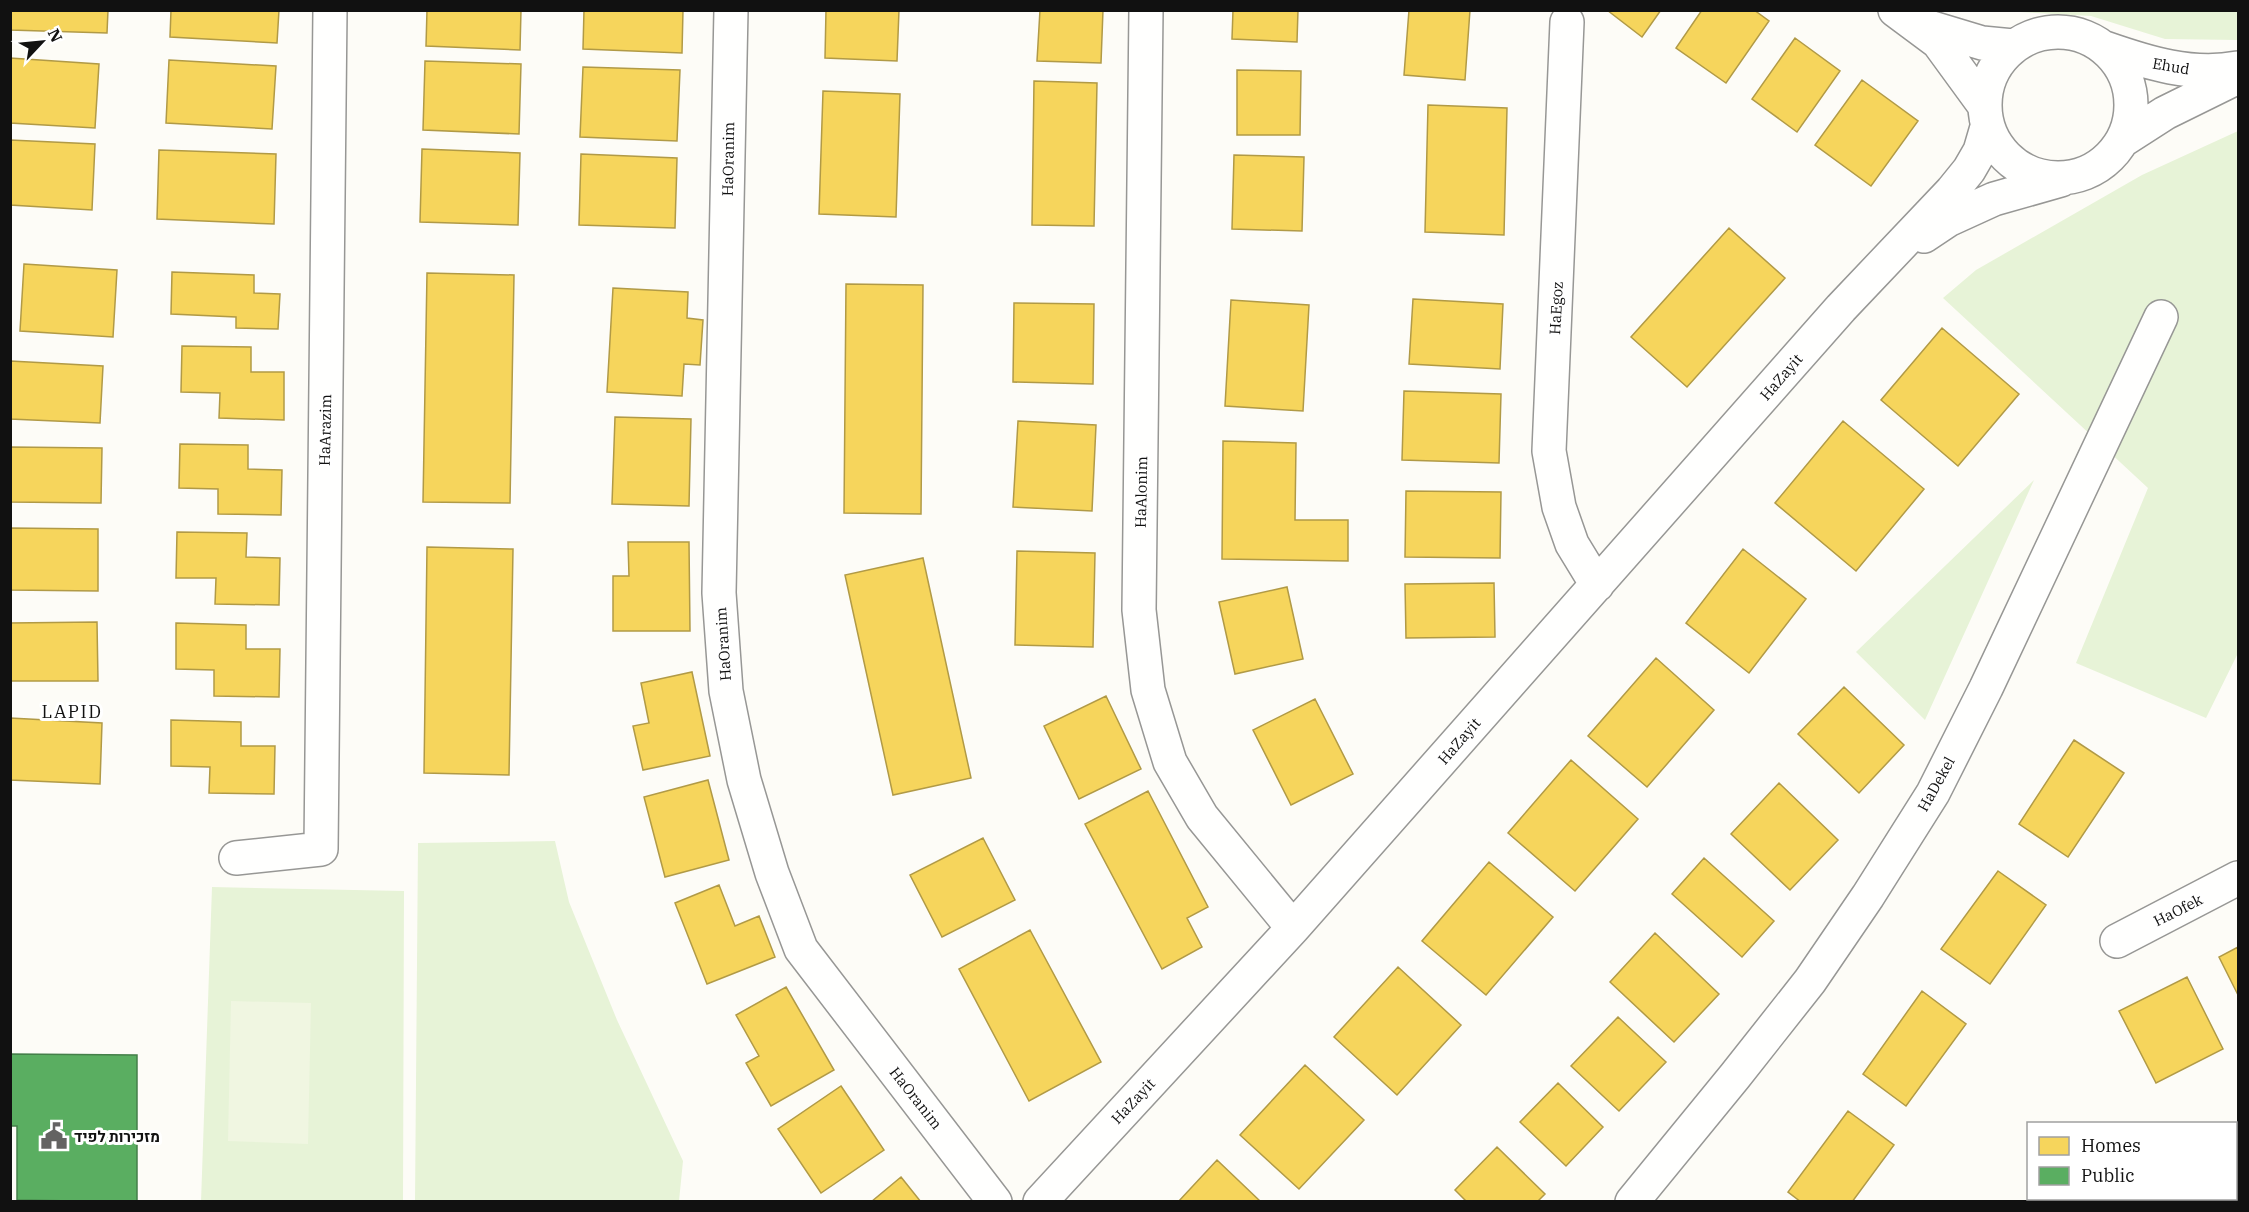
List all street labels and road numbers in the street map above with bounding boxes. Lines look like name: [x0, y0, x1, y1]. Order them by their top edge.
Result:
street label: Ehud: [2151, 53, 2191, 79]
street label: HaOranim: [718, 122, 738, 196]
street label: HaEgoz: [1545, 281, 1567, 335]
street label: HaZayit: [1756, 350, 1806, 404]
street label: HaArazim: [315, 394, 335, 466]
street label: HaAlonim: [1131, 456, 1151, 528]
street label: HaOranim: [711, 606, 735, 682]
street label: HaZayit: [1434, 714, 1484, 768]
street label: HaDekel: [1913, 753, 1959, 815]
street label: HaOfek: [2150, 889, 2206, 930]
street label: HaOranim: [886, 1063, 946, 1133]
street label: HaZayit: [1107, 1074, 1159, 1128]

